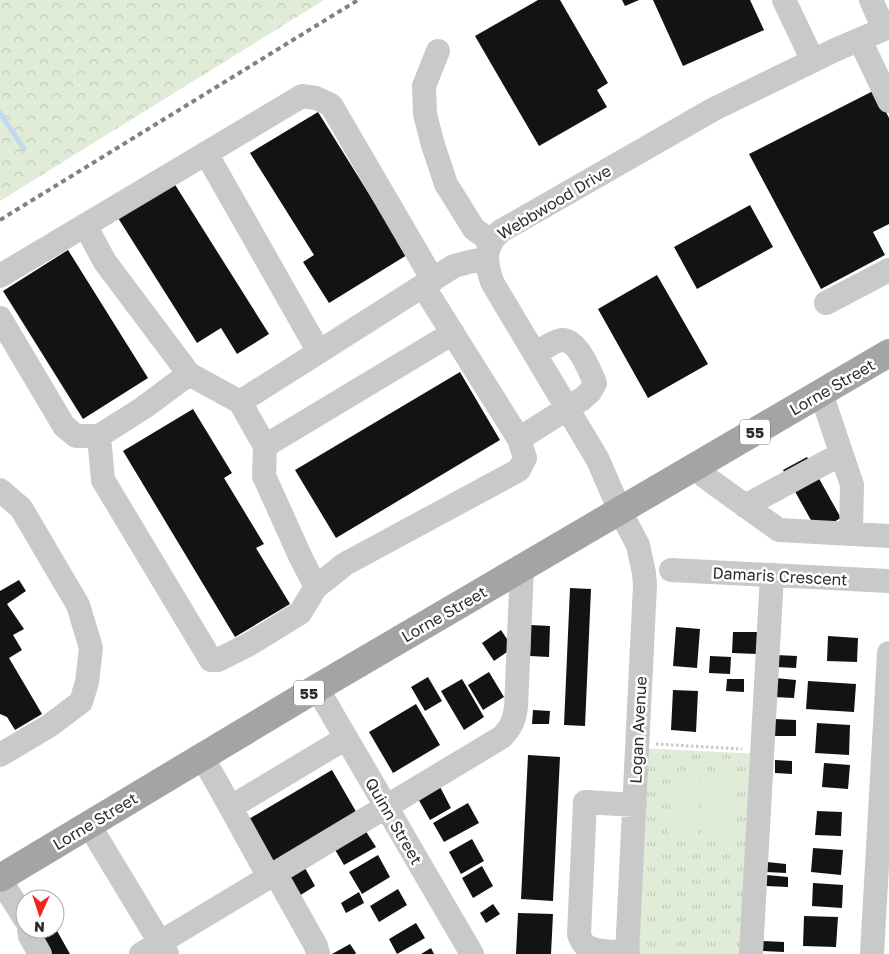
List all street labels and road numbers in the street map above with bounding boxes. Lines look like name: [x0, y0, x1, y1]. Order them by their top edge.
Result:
street label: Webbwood Drive: [494, 160, 614, 244]
street label: Lorne Street: [786, 355, 878, 419]
road number: 55: [740, 420, 770, 444]
street label: Damaris Crescent: [712, 562, 848, 590]
street label: Lorne Street: [398, 582, 490, 646]
street label: Logan Avenue: [625, 676, 651, 784]
road number: 55: [294, 680, 324, 706]
street label: Quinn Street: [361, 774, 427, 868]
street label: Lorne Street: [49, 788, 141, 854]

